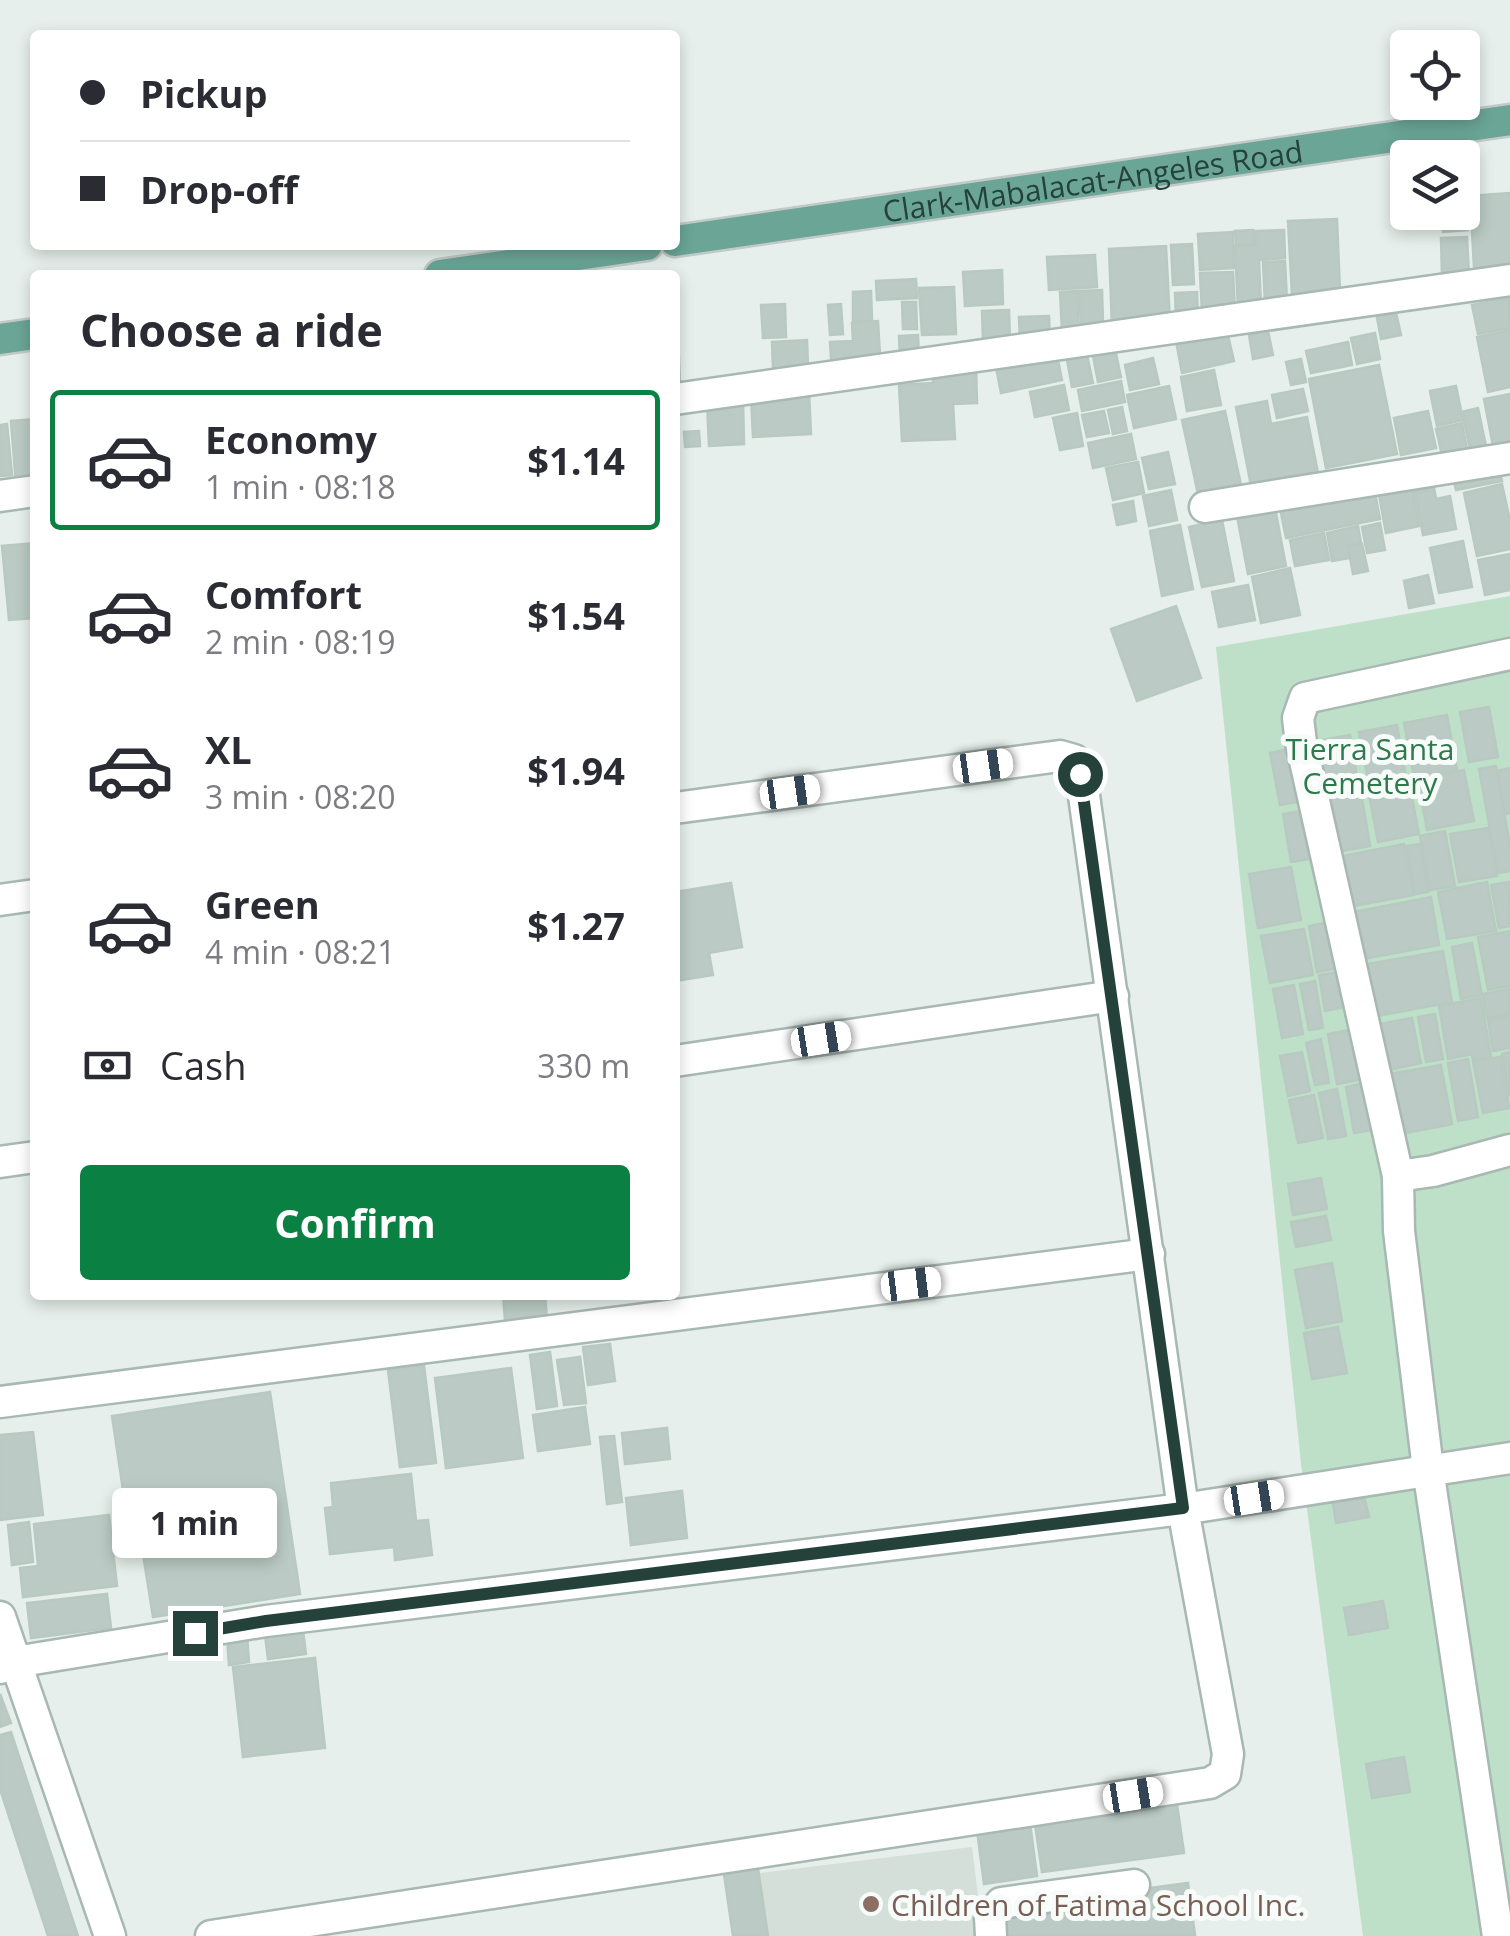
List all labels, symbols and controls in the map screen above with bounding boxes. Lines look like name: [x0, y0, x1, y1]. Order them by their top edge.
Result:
map controls: [1390, 30, 1480, 230]
button: locate: [1390, 30, 1480, 120]
text: Pickup: [140, 67, 268, 119]
street label: Clark-Mabalacat-Angeles Road: [880, 130, 1305, 231]
button: layers: [1390, 140, 1480, 230]
text: Drop-off: [140, 163, 298, 215]
text: Choose a ride: [80, 299, 383, 360]
text: Economy: [205, 413, 377, 465]
icon: car: [85, 415, 175, 505]
text: $1.14: [527, 434, 625, 486]
text: 1 min · 08:18: [205, 465, 396, 508]
text: Comfort: [205, 568, 362, 620]
icon: car: [85, 570, 175, 660]
text: $1.54: [527, 589, 625, 641]
text: 2 min · 08:19: [205, 620, 396, 663]
text: XL: [205, 723, 252, 775]
icon: car: [85, 725, 175, 815]
park label: Tierra Santa Cemetery: [1286, 728, 1454, 803]
text: $1.94: [527, 744, 625, 796]
car: [951, 747, 1015, 785]
route start: [1058, 752, 1103, 797]
car: [758, 773, 822, 811]
text: 3 min · 08:20: [205, 775, 396, 818]
text: Green: [205, 878, 320, 930]
icon: car: [85, 880, 175, 970]
text: $1.27: [527, 899, 625, 951]
text: 4 min · 08:21: [205, 930, 396, 973]
car: [789, 1019, 853, 1059]
icon: cash: [80, 1038, 135, 1093]
text: Cash: [160, 1039, 246, 1091]
text: 330 m: [537, 1044, 630, 1087]
button: Confirm: [80, 1165, 630, 1280]
car: [879, 1265, 943, 1303]
car: [1222, 1478, 1286, 1518]
callout: 1 min: [112, 1488, 278, 1558]
text: 1 min: [150, 1501, 239, 1544]
route end: [173, 1611, 218, 1656]
car: [1101, 1775, 1165, 1815]
place label: Children of Fatima School Inc.: [891, 1884, 1305, 1925]
marker: Children of Fatima School Inc.: [860, 1893, 882, 1915]

